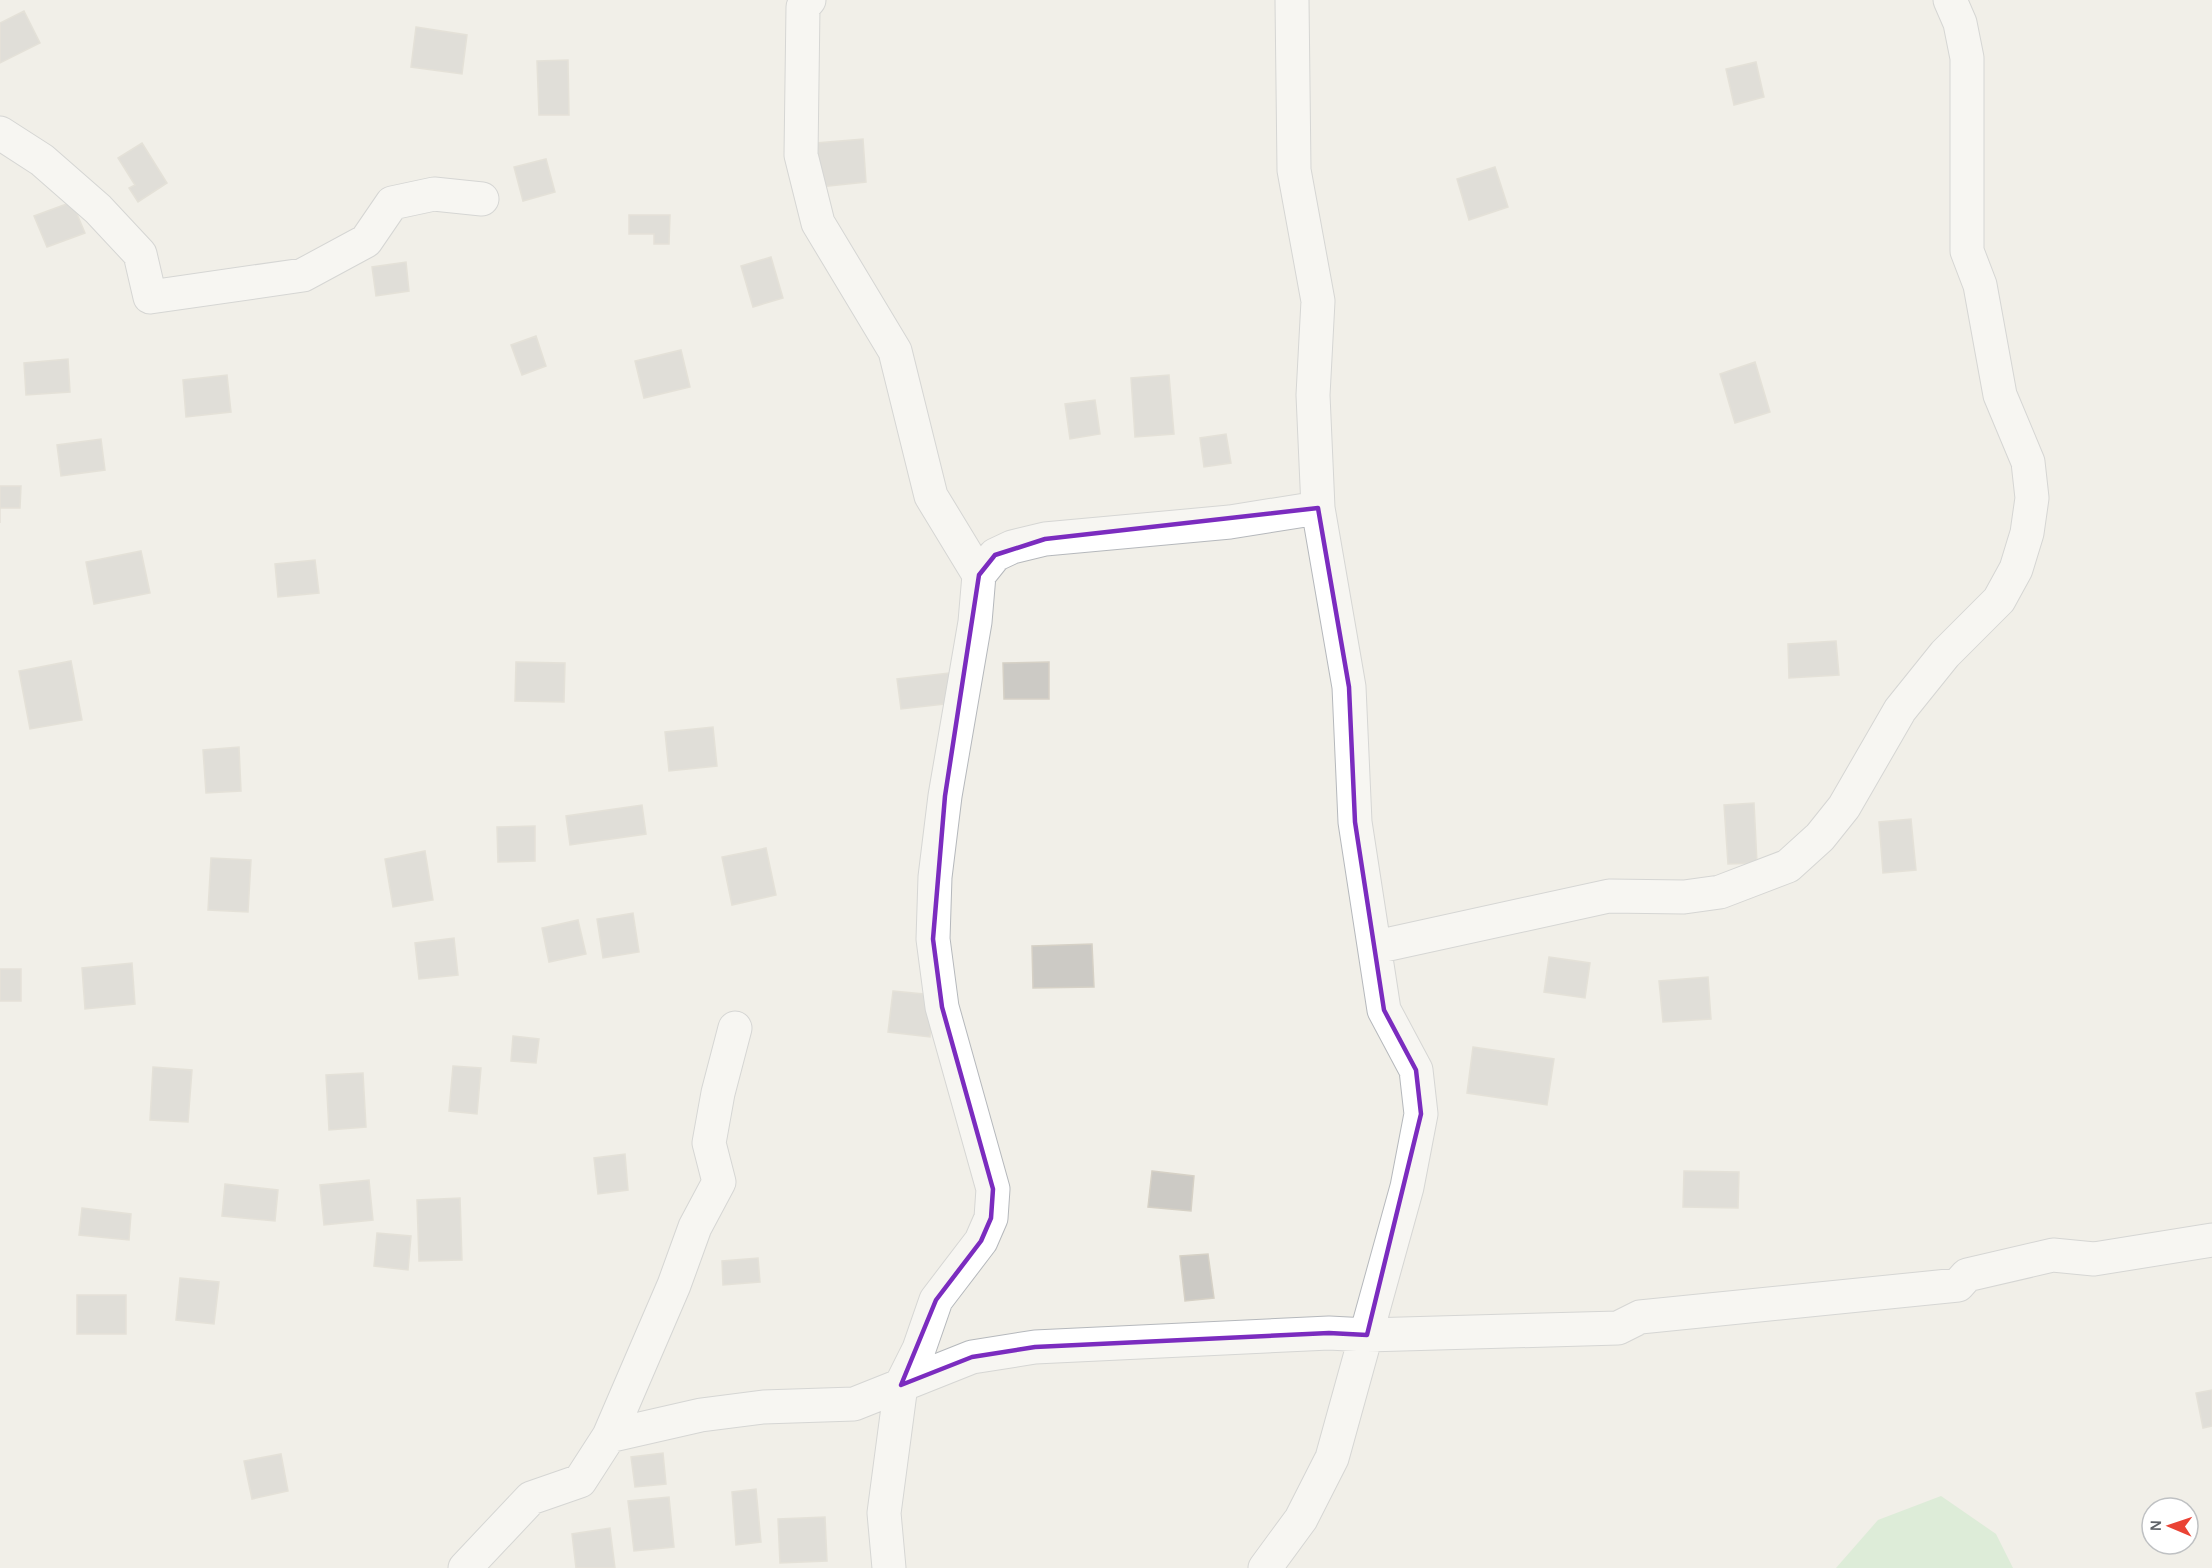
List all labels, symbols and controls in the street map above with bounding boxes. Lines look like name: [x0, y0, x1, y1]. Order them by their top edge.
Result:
north arrow: [2140, 1496, 2200, 1556]
text: N: [2146, 1519, 2165, 1532]

